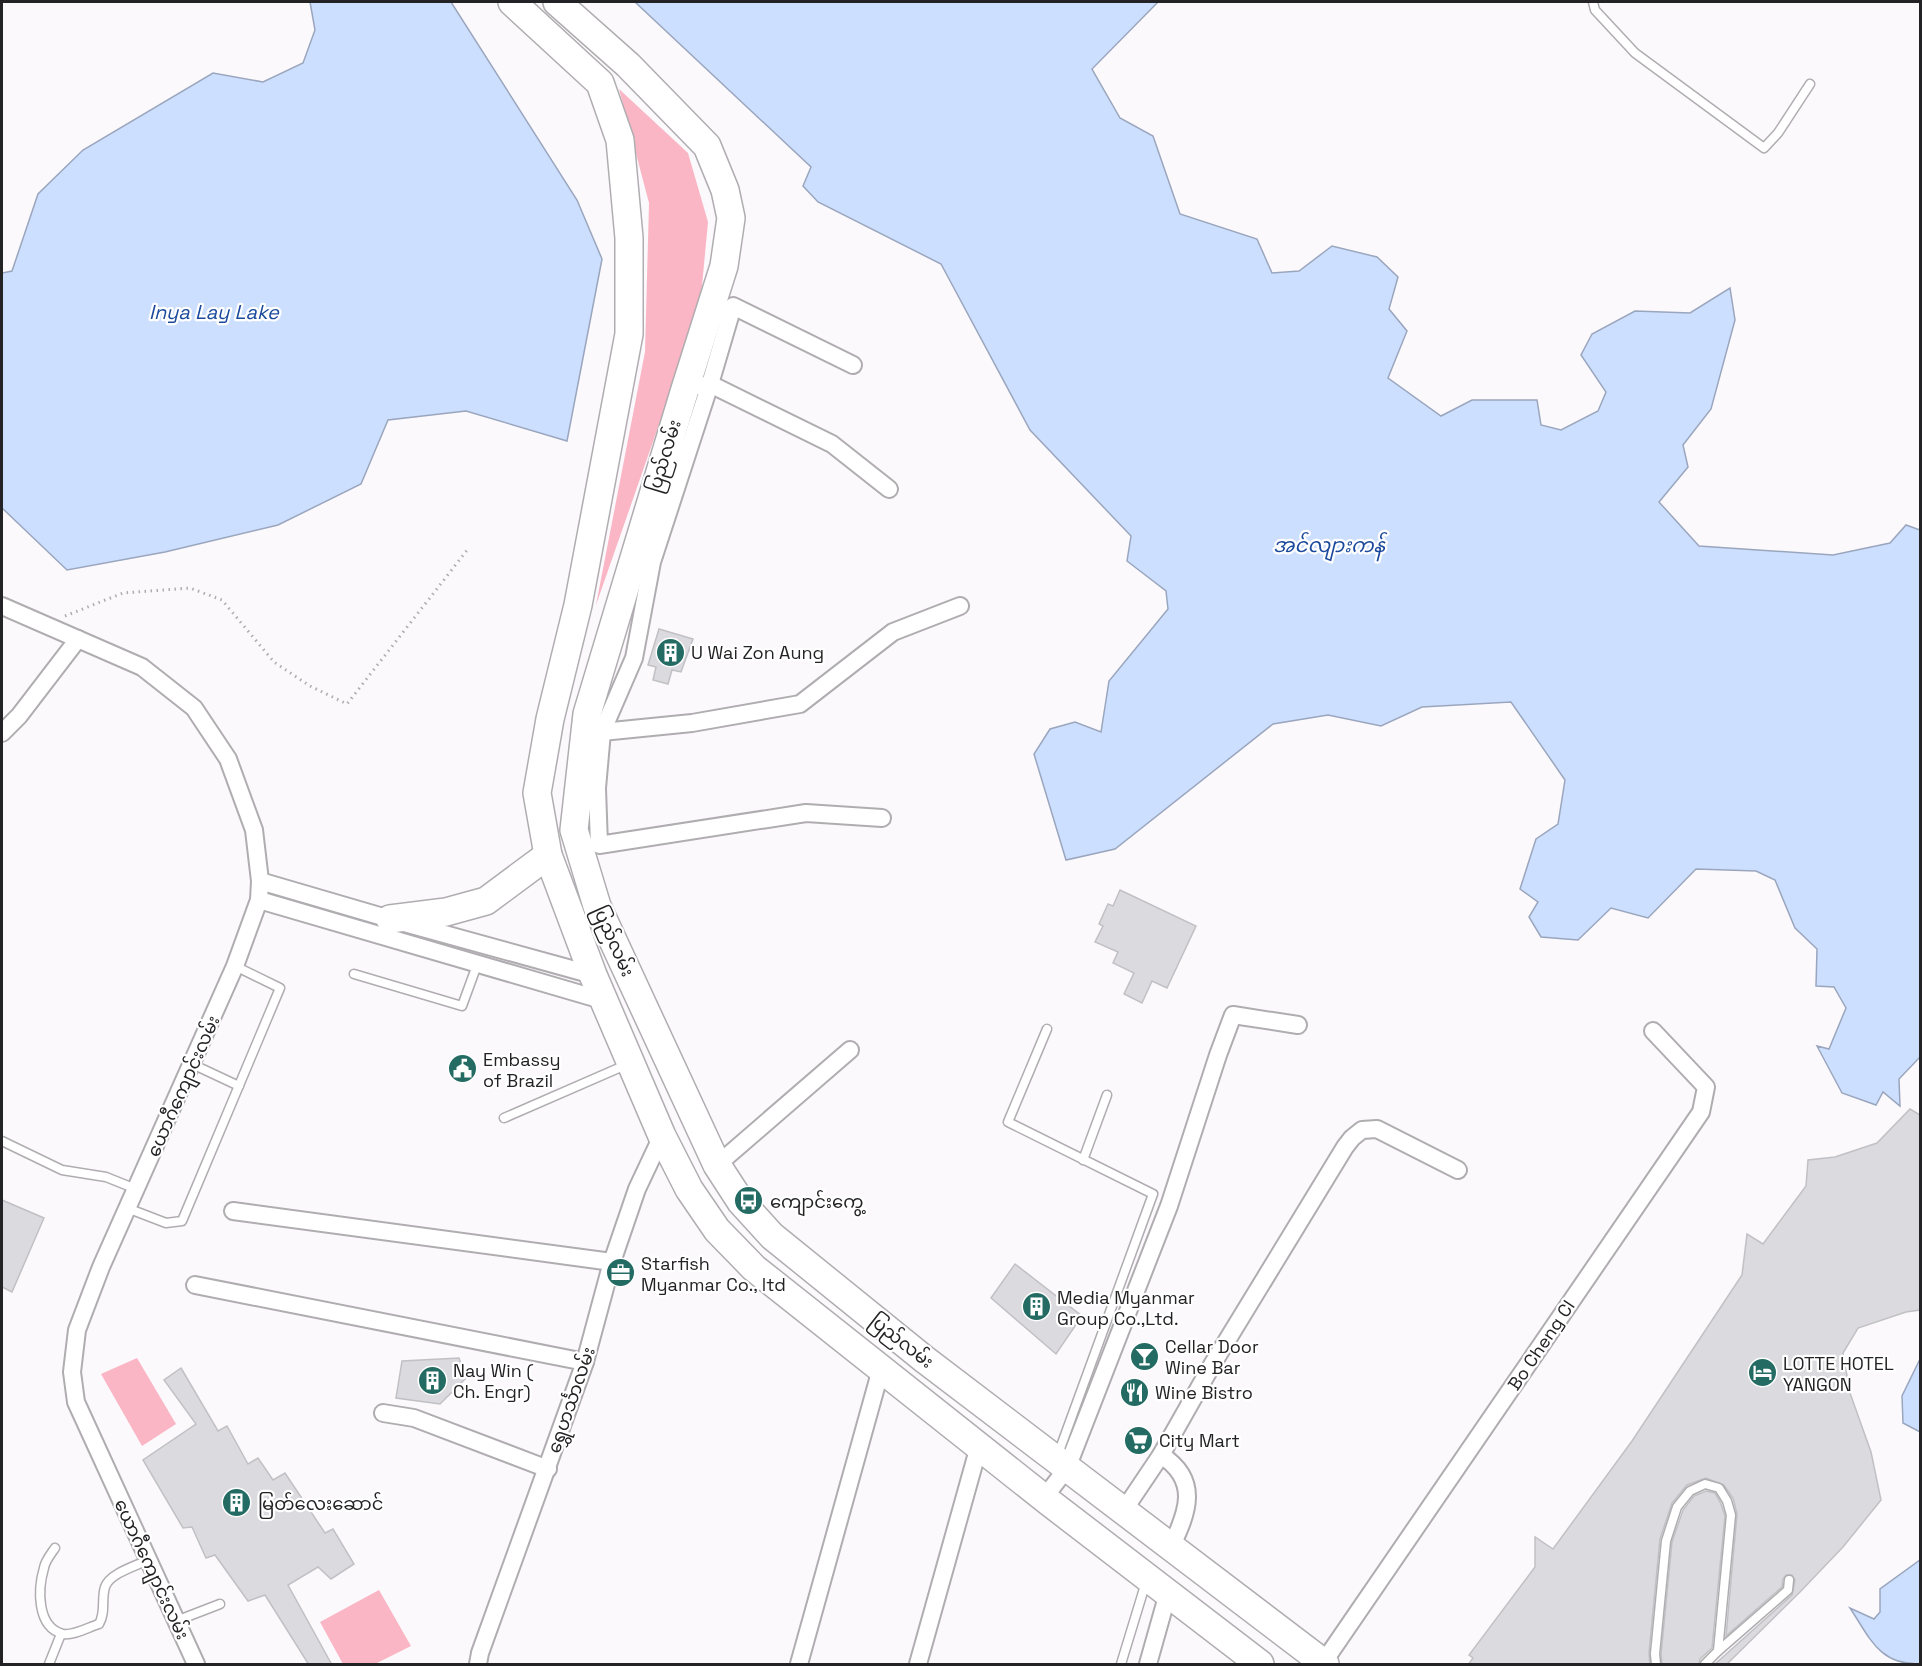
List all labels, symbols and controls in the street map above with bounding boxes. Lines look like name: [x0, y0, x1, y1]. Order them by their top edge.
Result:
water label: Inya Lay Lake: [149, 299, 280, 325]
street label: ပြည်လမ်း: [641, 417, 690, 496]
water label: အင်လျားကန်: [1273, 531, 1388, 562]
building icon: U Wai Zon Aung: [654, 636, 686, 668]
place label: U Wai Zon Aung: [691, 641, 824, 664]
street label: ပြည်လမ်း: [585, 902, 641, 982]
street label: ယောဂီကျောင်းလမ်း: [140, 1011, 228, 1162]
place label: Embassy of Brazil: [483, 1048, 560, 1092]
public building icon: Embassy of Brazil: [446, 1053, 478, 1085]
bus stop icon: ကျောင်းကွေ့: [733, 1185, 765, 1217]
place label: ကျောင်းကွေ့: [770, 1189, 866, 1217]
place label: Starfish Myanmar Co., ltd: [641, 1252, 786, 1296]
office icon: Starfish Myanmar Co., ltd: [604, 1257, 636, 1289]
place label: Media Myanmar Group Co.,Ltd.: [1057, 1286, 1195, 1330]
building icon: Media Myanmar Group Co.,Ltd.: [1020, 1291, 1052, 1323]
street label: Bo Cheng Cl: [1502, 1295, 1580, 1395]
street label: ပြည်လမ်း: [863, 1308, 939, 1376]
place label: Cellar Door Wine Bar: [1165, 1335, 1259, 1379]
bar icon: Cellar Door Wine Bar: [1128, 1340, 1160, 1372]
street label: ရွှေဟင်္သာလမ်း: [541, 1343, 604, 1457]
place label: LOTTE HOTEL YANGON: [1783, 1352, 1894, 1396]
hotel icon: LOTTE HOTEL YANGON: [1746, 1357, 1778, 1389]
place label: Nay Win ( Ch. Engr): [453, 1359, 533, 1403]
building icon: Nay Win ( Ch. Engr): [416, 1364, 448, 1396]
restaurant icon: Wine Bistro: [1118, 1376, 1150, 1408]
place label: Wine Bistro: [1155, 1381, 1253, 1404]
supermarket icon: City Mart: [1122, 1424, 1154, 1456]
place label: City Mart: [1159, 1429, 1240, 1452]
building icon: မြတ်လေးဆောင်: [221, 1487, 253, 1519]
place label: မြတ်လေးဆောင်: [258, 1491, 383, 1519]
street label: ယောဂီကျောင်းလမ်း: [106, 1494, 196, 1645]

